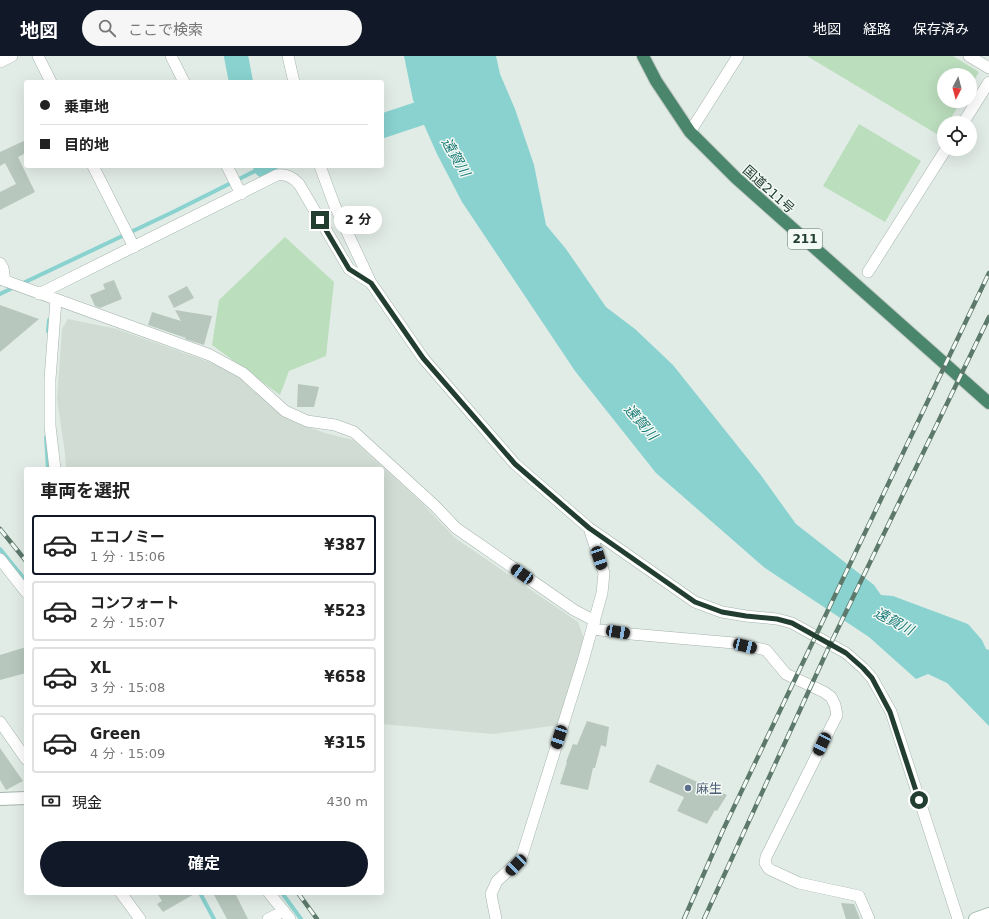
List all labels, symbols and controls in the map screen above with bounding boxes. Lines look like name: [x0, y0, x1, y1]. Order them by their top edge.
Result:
search box: [82, 10, 362, 46]
icon: search: [96, 17, 118, 39]
text: 地図: [20, 19, 58, 41]
text: ここで検索: [128, 21, 203, 39]
text: 地図: [813, 21, 841, 37]
text: 経路: [863, 21, 891, 37]
text: 保存済み: [913, 21, 969, 37]
north arrow: [937, 68, 977, 108]
map controls: [937, 68, 977, 156]
text: 乗車地: [64, 98, 109, 116]
button: locate: [937, 116, 977, 156]
water label: 遠賀川: [439, 135, 474, 181]
text: 目的地: [64, 136, 109, 154]
street label: 国道211号: [740, 162, 797, 216]
callout: 2 分: [334, 206, 382, 234]
route end: [311, 211, 329, 229]
text: 2 分: [345, 212, 371, 227]
road number: 211: [788, 229, 822, 249]
water label: 遠賀川: [621, 401, 662, 445]
text: 車両を選択: [40, 480, 130, 501]
icon: car: [42, 527, 78, 563]
text: エコノミー: [90, 528, 165, 546]
text: ¥387: [324, 536, 366, 554]
car: [590, 545, 608, 571]
text: 1 分 · 15:06: [90, 549, 165, 564]
car: [509, 562, 535, 586]
icon: car: [42, 593, 78, 629]
text: コンフォート: [90, 594, 180, 612]
text: ¥523: [324, 602, 366, 620]
water label: 遠賀川: [872, 604, 918, 639]
text: 2 分 · 15:07: [90, 615, 165, 630]
car: [605, 624, 631, 640]
car: [732, 637, 758, 655]
icon: car: [42, 659, 78, 695]
text: XL: [90, 659, 111, 677]
text: ¥658: [324, 668, 366, 686]
text: 3 分 · 15:08: [90, 680, 165, 695]
car: [550, 724, 568, 750]
icon: car: [42, 725, 78, 761]
text: Green: [90, 725, 141, 743]
car: [811, 731, 833, 757]
text: ¥315: [324, 734, 366, 752]
text: 4 分 · 15:09: [90, 746, 165, 761]
place label: 麻生: [696, 781, 722, 796]
marker: 麻生: [683, 783, 693, 793]
icon: cash: [40, 790, 62, 812]
route start: [910, 791, 928, 809]
text: 現金: [72, 794, 102, 812]
text: 430 m: [326, 794, 368, 809]
button: 確定: [40, 841, 368, 887]
car: [503, 852, 529, 878]

